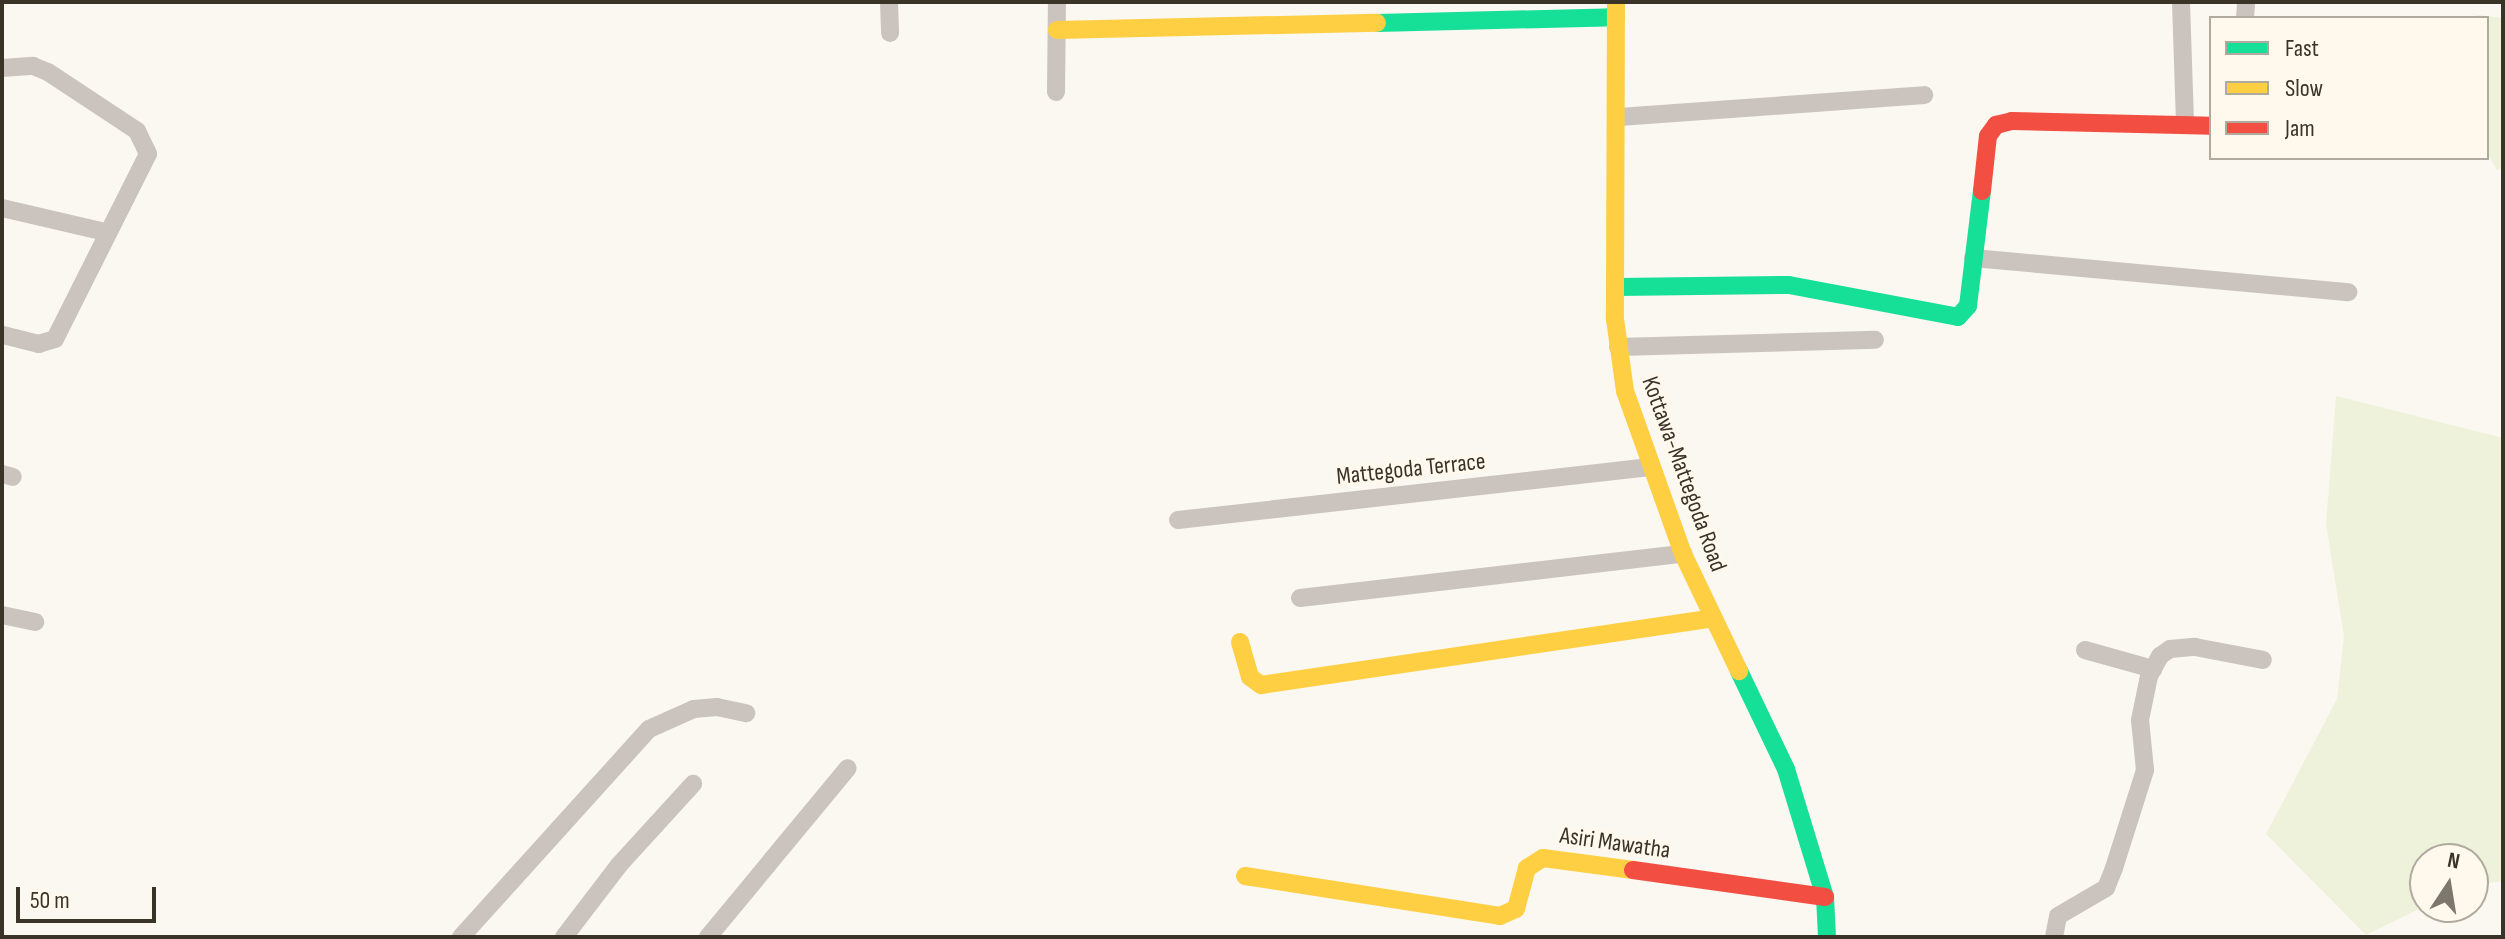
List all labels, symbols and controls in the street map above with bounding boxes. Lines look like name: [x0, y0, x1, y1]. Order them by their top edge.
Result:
legend: [2209, 16, 2489, 160]
text: Fast: [2285, 34, 2319, 63]
text: Slow: [2285, 74, 2323, 103]
text: Jam: [2285, 114, 2315, 143]
street label: Kottawa-Mattegoda Road: [1635, 373, 1733, 575]
street label: Mattegoda Terrace: [1335, 447, 1487, 491]
street label: Asiri Mawatha: [1558, 821, 1672, 865]
north arrow: [2409, 843, 2489, 923]
text: N: [2445, 847, 2462, 875]
scale bar: [20, 871, 160, 921]
text: 50 m: [30, 886, 70, 915]

